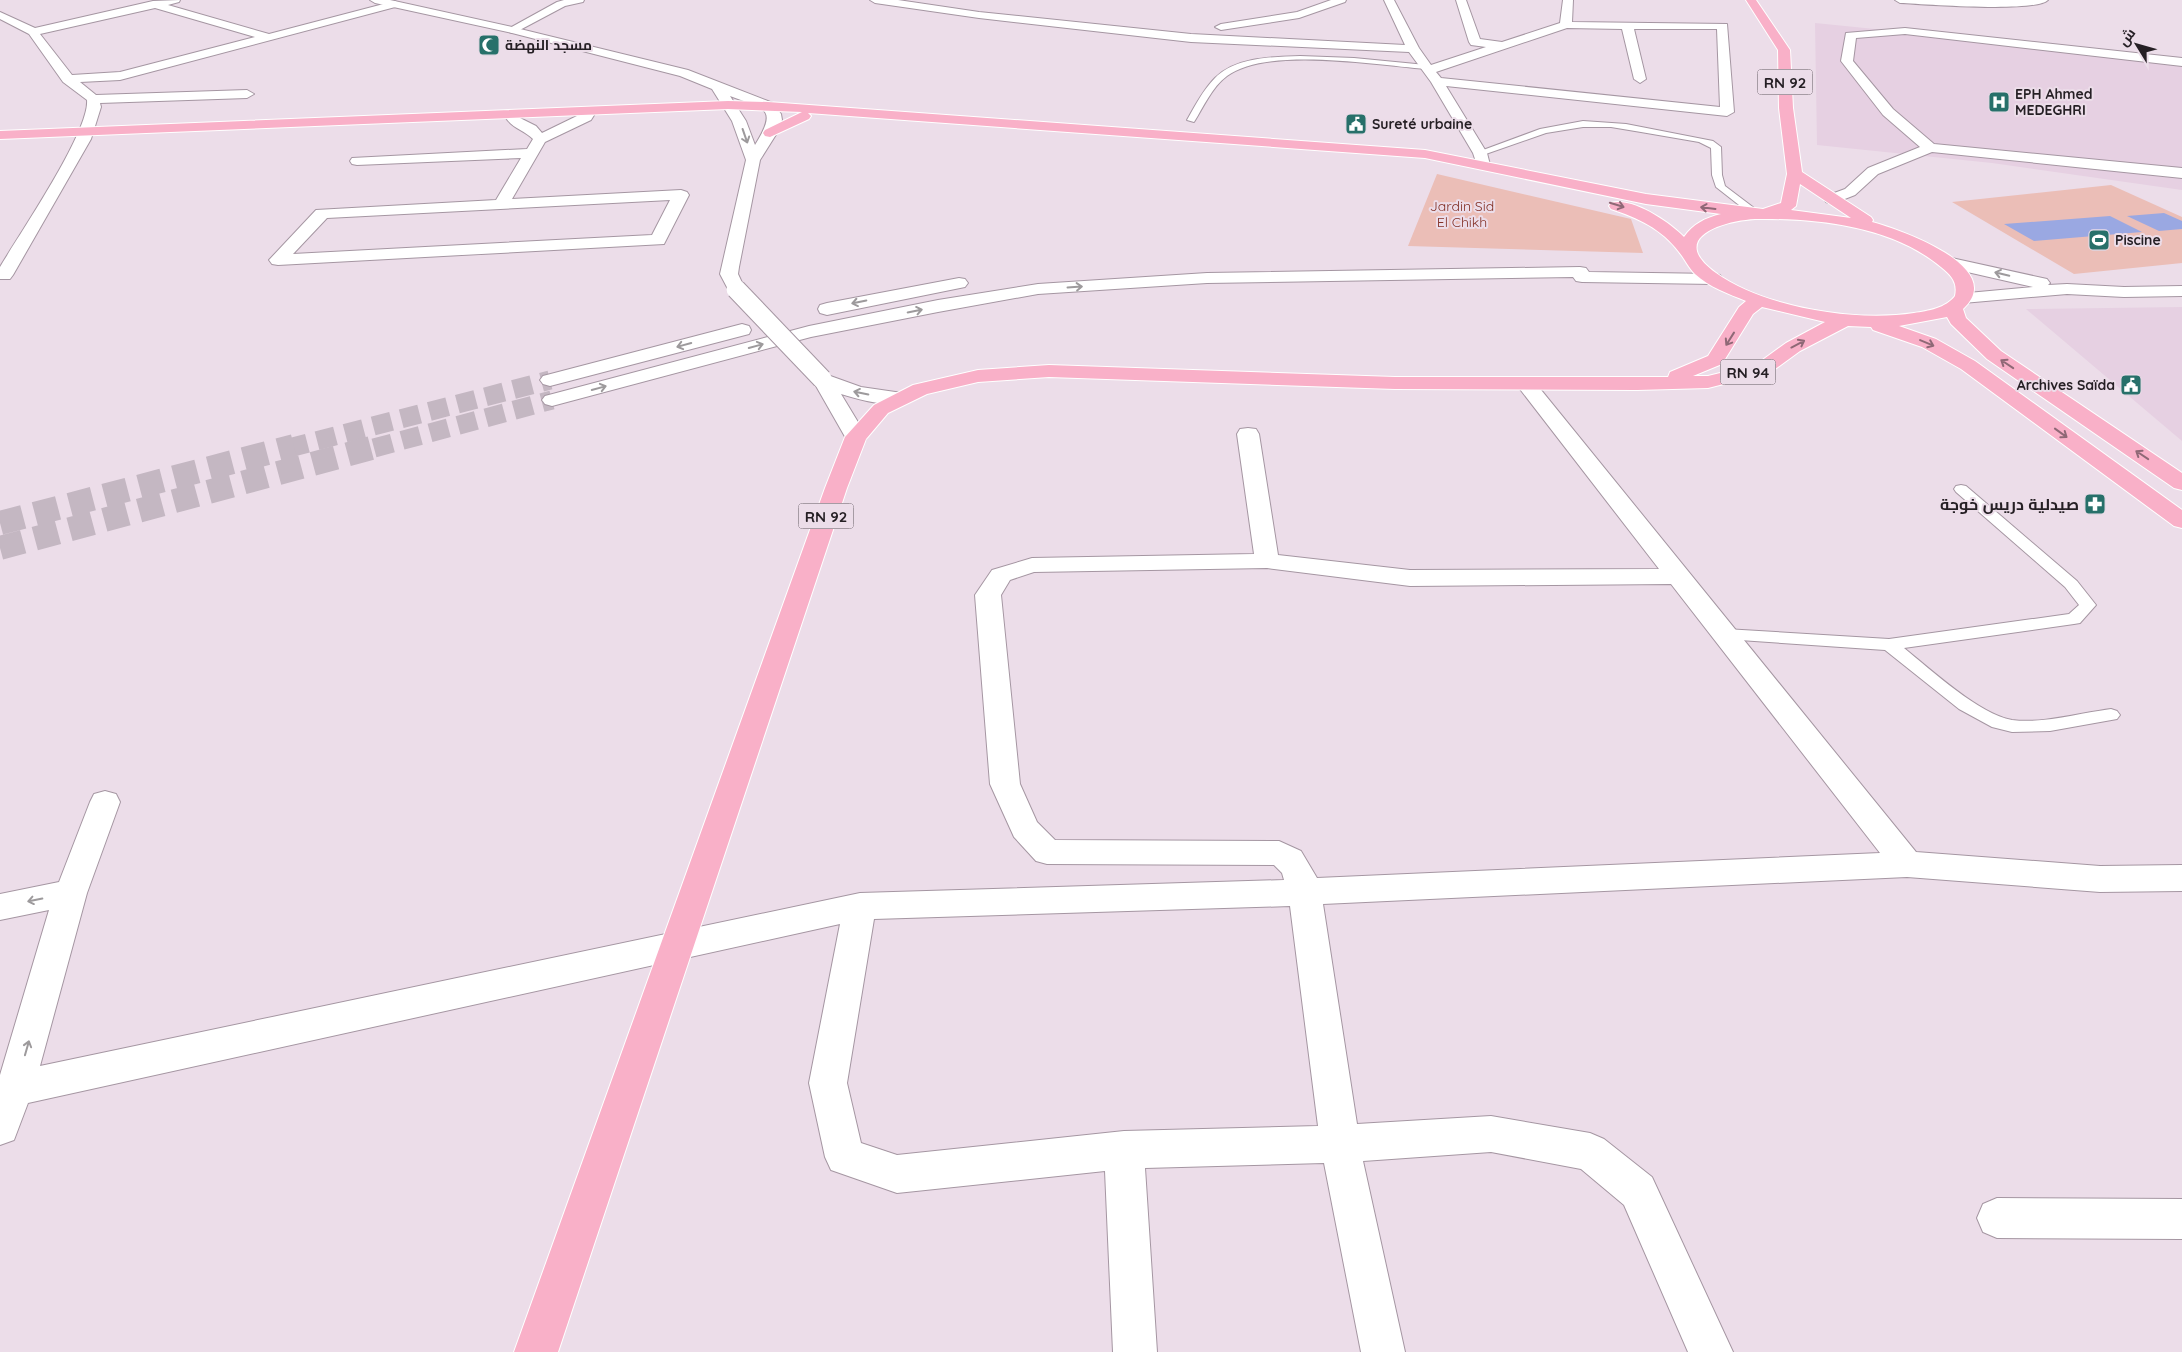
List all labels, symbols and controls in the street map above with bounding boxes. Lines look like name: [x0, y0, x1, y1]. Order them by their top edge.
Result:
north arrow: [2112, 20, 2162, 70]
text: ش: [2114, 25, 2139, 50]
mosque icon: مسجد النهضة: [477, 33, 501, 57]
place label: مسجد النهضة: [505, 36, 592, 54]
road number: RN 92: [1758, 70, 1812, 94]
place label: EPH Ahmed MEDEGHRI: [2015, 85, 2093, 119]
hospital icon: EPH Ahmed MEDEGHRI: [1987, 90, 2011, 114]
public building icon: Sureté urbaine: [1344, 112, 1368, 136]
place label: Sureté urbaine: [1372, 115, 1472, 133]
one-way arrow: [741, 128, 750, 143]
park label: Jardin Sid El Chikh: [1430, 197, 1494, 231]
one-way arrow: [1608, 201, 1624, 211]
one-way arrow: [1701, 202, 1717, 212]
sports icon: Piscine: [2087, 228, 2111, 252]
place label: Piscine: [2115, 231, 2161, 249]
one-way arrow: [1995, 269, 2011, 278]
one-way arrow: [1067, 282, 1083, 291]
one-way arrow: [851, 298, 867, 307]
one-way arrow: [906, 305, 922, 315]
one-way arrow: [1724, 331, 1734, 345]
one-way arrow: [1919, 338, 1934, 348]
one-way arrow: [1791, 339, 1806, 349]
one-way arrow: [748, 340, 764, 350]
one-way arrow: [677, 341, 693, 350]
one-way arrow: [2000, 359, 2014, 369]
road number: RN 94: [1720, 360, 1776, 384]
public building icon: Archives Saïda: [2119, 373, 2143, 397]
place label: Archives Saïda: [2017, 376, 2115, 394]
one-way arrow: [591, 382, 607, 392]
one-way arrow: [853, 388, 869, 398]
one-way arrow: [2054, 428, 2068, 438]
one-way arrow: [2135, 450, 2149, 460]
pharmacy icon: صيدلية دريس خوجة: [2083, 492, 2107, 516]
place label: صيدلية دريس خوجة: [1940, 494, 2079, 514]
road number: RN 92: [798, 504, 854, 528]
one-way arrow: [28, 896, 44, 905]
one-way arrow: [23, 1040, 32, 1056]

